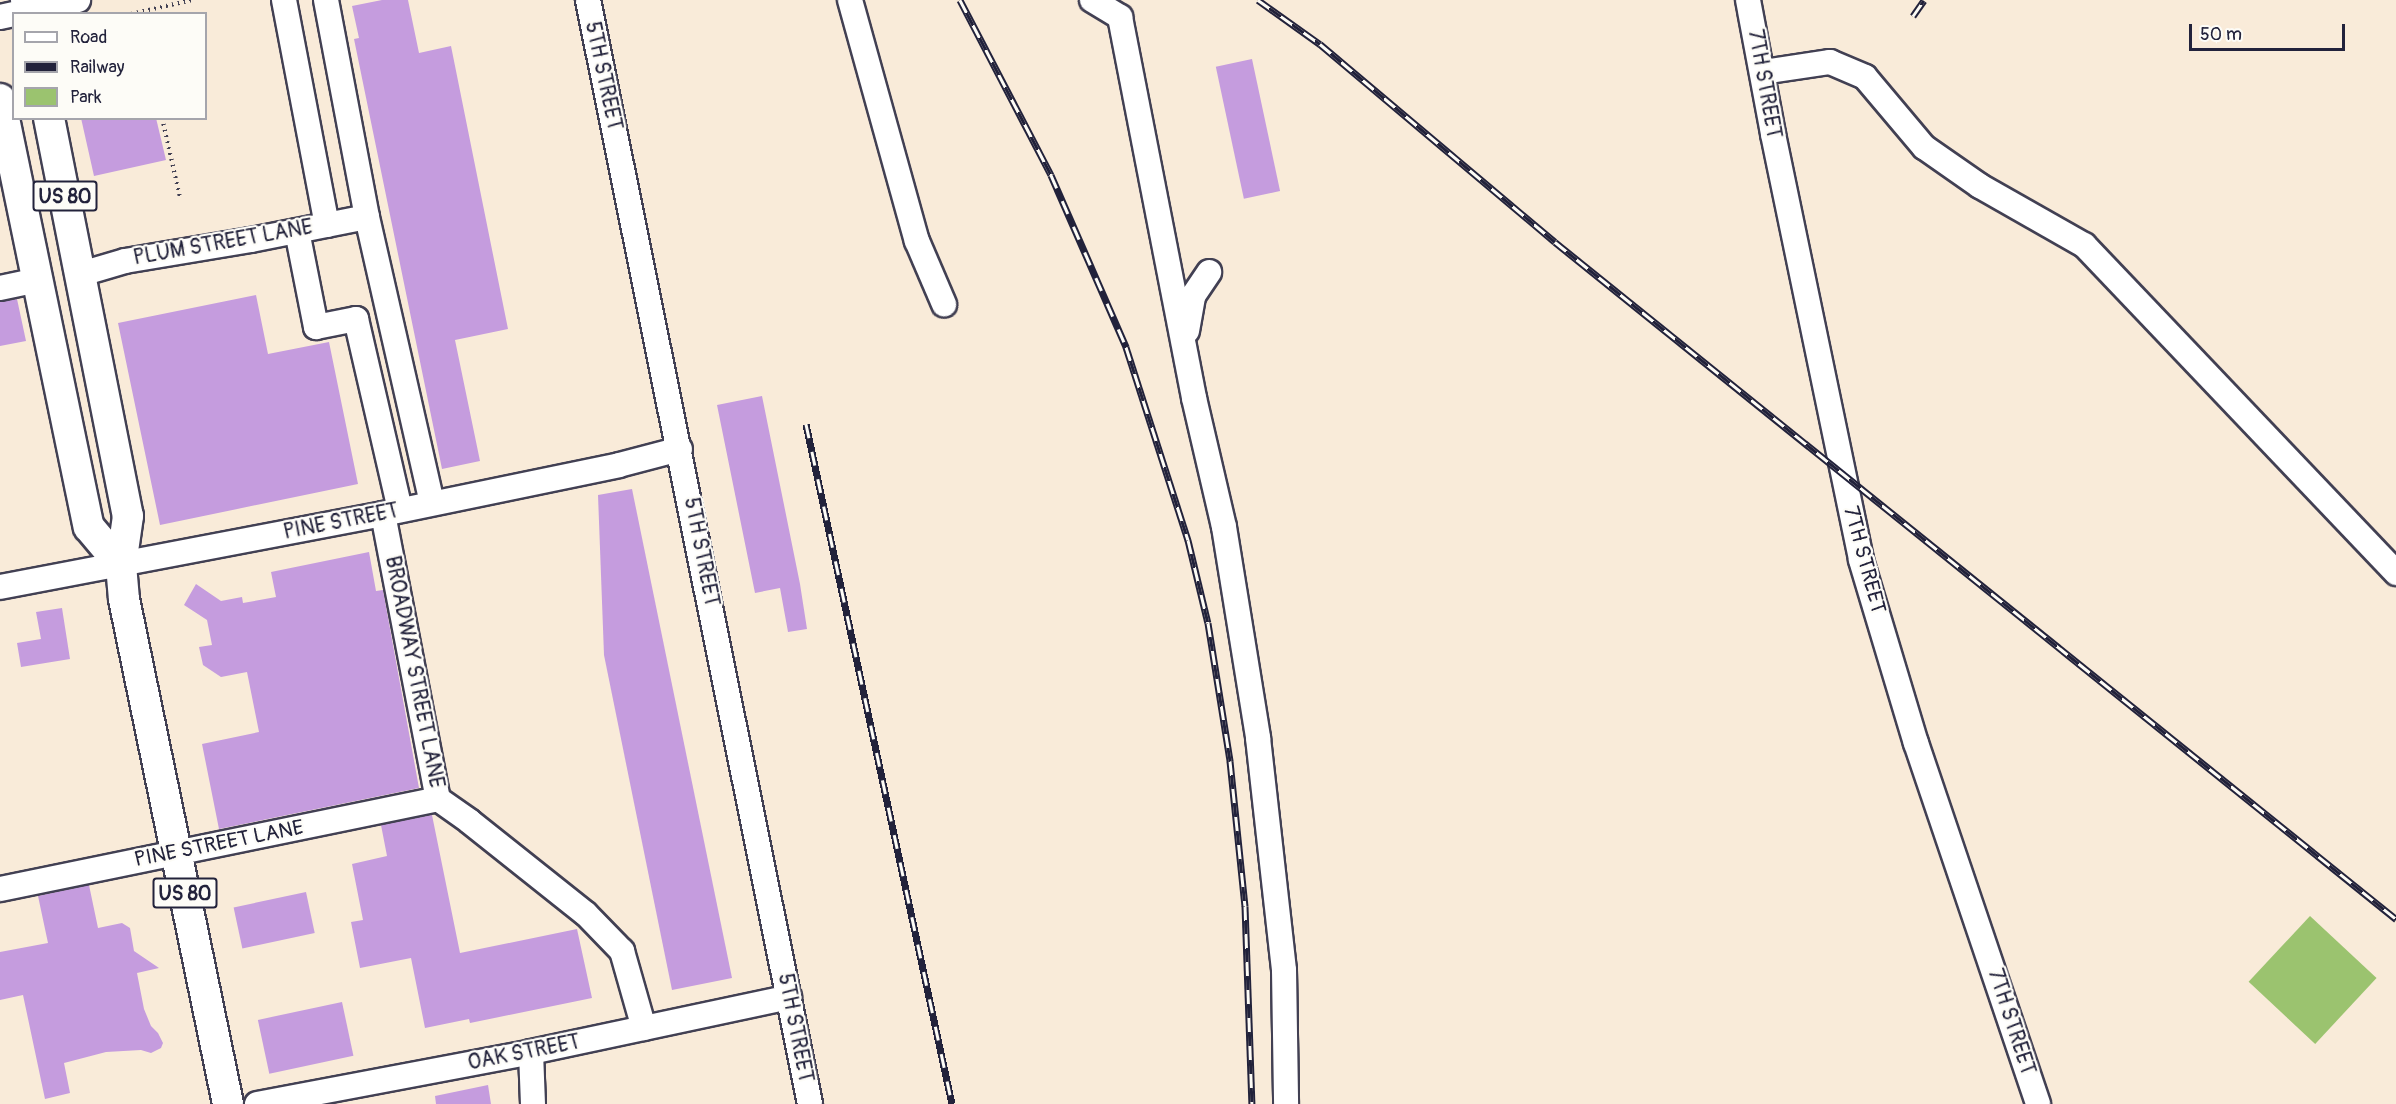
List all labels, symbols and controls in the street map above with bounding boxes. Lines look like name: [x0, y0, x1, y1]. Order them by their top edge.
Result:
legend: [12, 12, 207, 120]
scale bar: [2192, 12, 2348, 50]
street label: 5TH STREET: [579, 19, 627, 133]
text: 50 m: [2200, 23, 2242, 46]
text: Road: [70, 26, 107, 49]
street label: 7TH STREET: [1742, 28, 1786, 140]
text: Railway: [70, 56, 125, 79]
text: Park: [70, 86, 102, 109]
road number: US 80: [32, 179, 98, 213]
street label: PLUM STREET LANE: [131, 215, 315, 271]
street label: 5TH STREET: [678, 495, 724, 609]
street label: PINE STREET: [281, 498, 401, 546]
street label: 7TH STREET: [1838, 504, 1890, 616]
street label: BROADWAY STREET LANE: [379, 554, 449, 790]
street label: PINE STREET LANE: [132, 815, 306, 873]
road number: US 80: [152, 876, 218, 910]
street label: 7TH STREET: [1982, 966, 2040, 1078]
street label: 5TH STREET: [772, 971, 818, 1085]
street label: OAK STREET: [466, 1030, 582, 1076]

